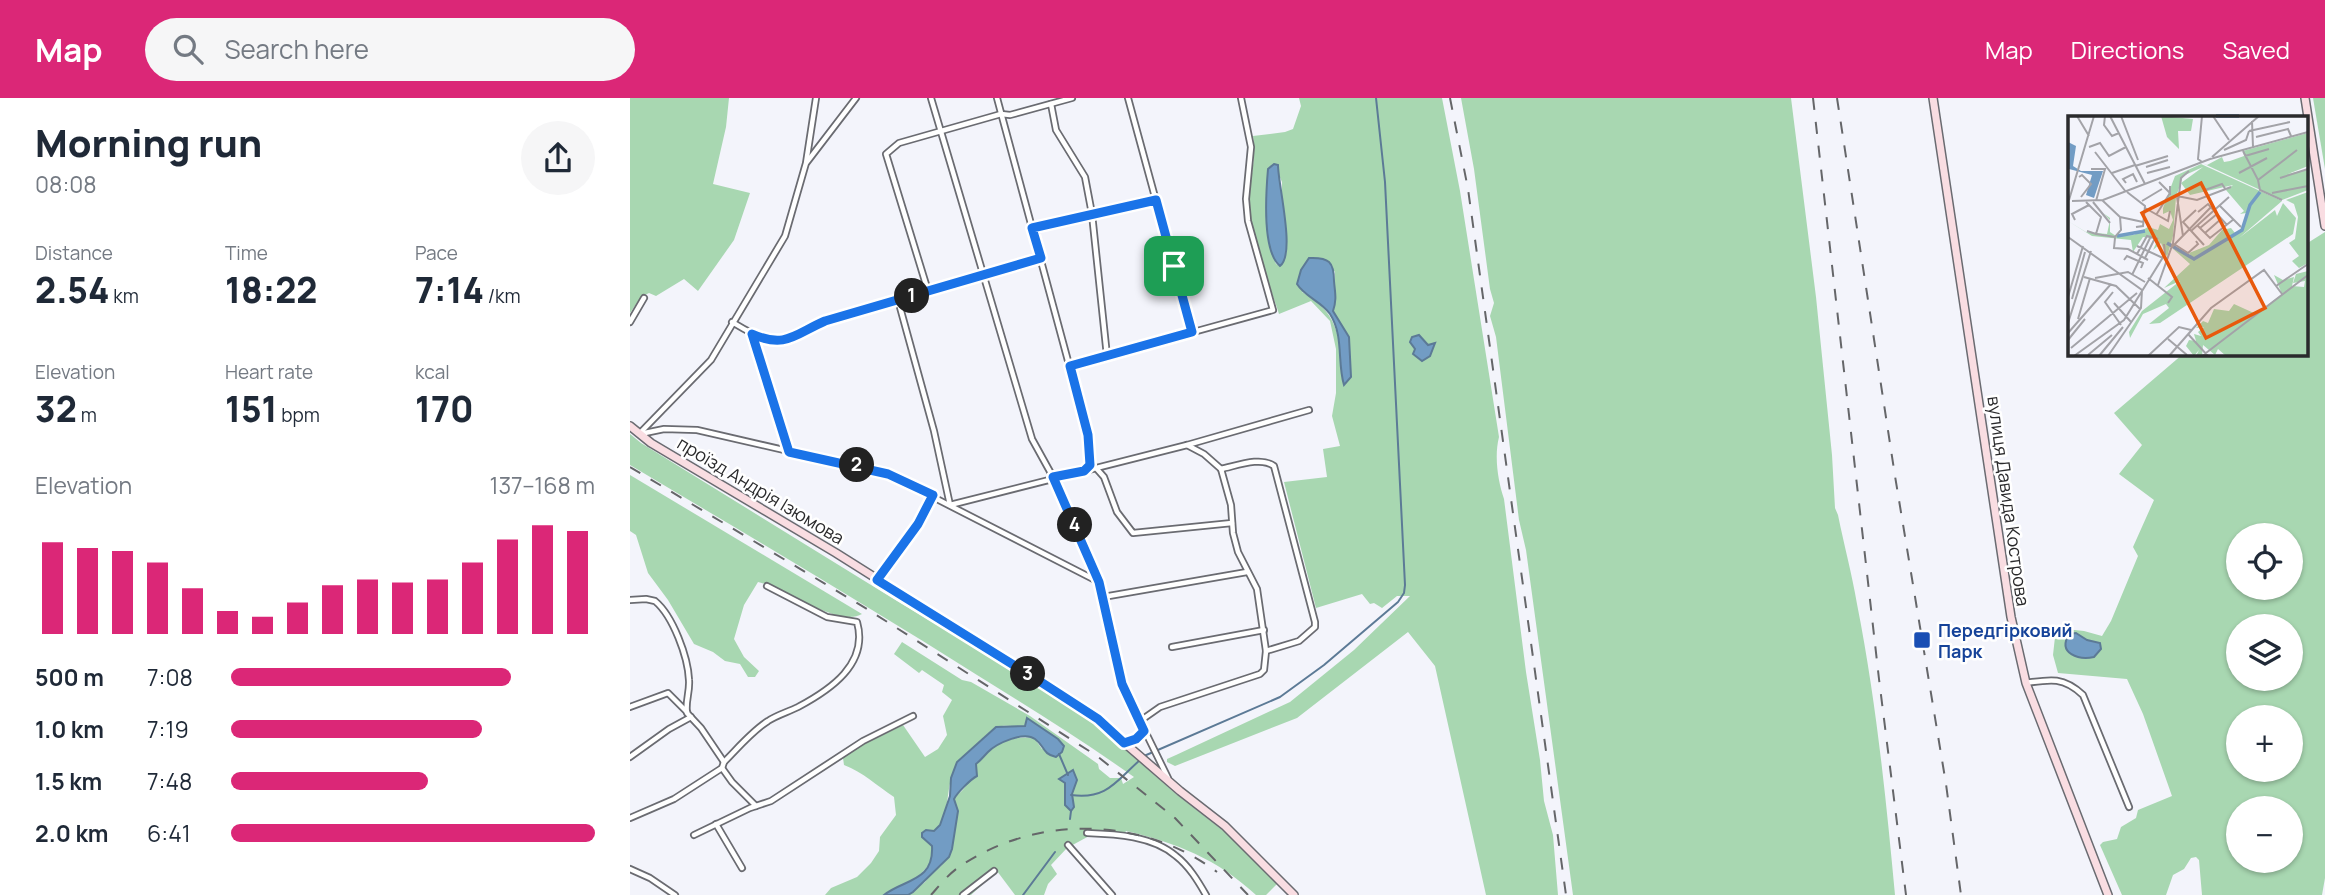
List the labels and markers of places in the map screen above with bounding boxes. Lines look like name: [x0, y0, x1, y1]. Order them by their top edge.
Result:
pin: [1144, 236, 1204, 296]
pin: 1: [894, 278, 930, 314]
pin: 2: [840, 448, 874, 482]
pin: 4: [1058, 508, 1092, 542]
place label: Передгірковий Парк: [1938, 618, 2073, 663]
marker: Передгірковий Парк: [1912, 630, 1932, 650]
pin: 3: [1010, 656, 1046, 692]

